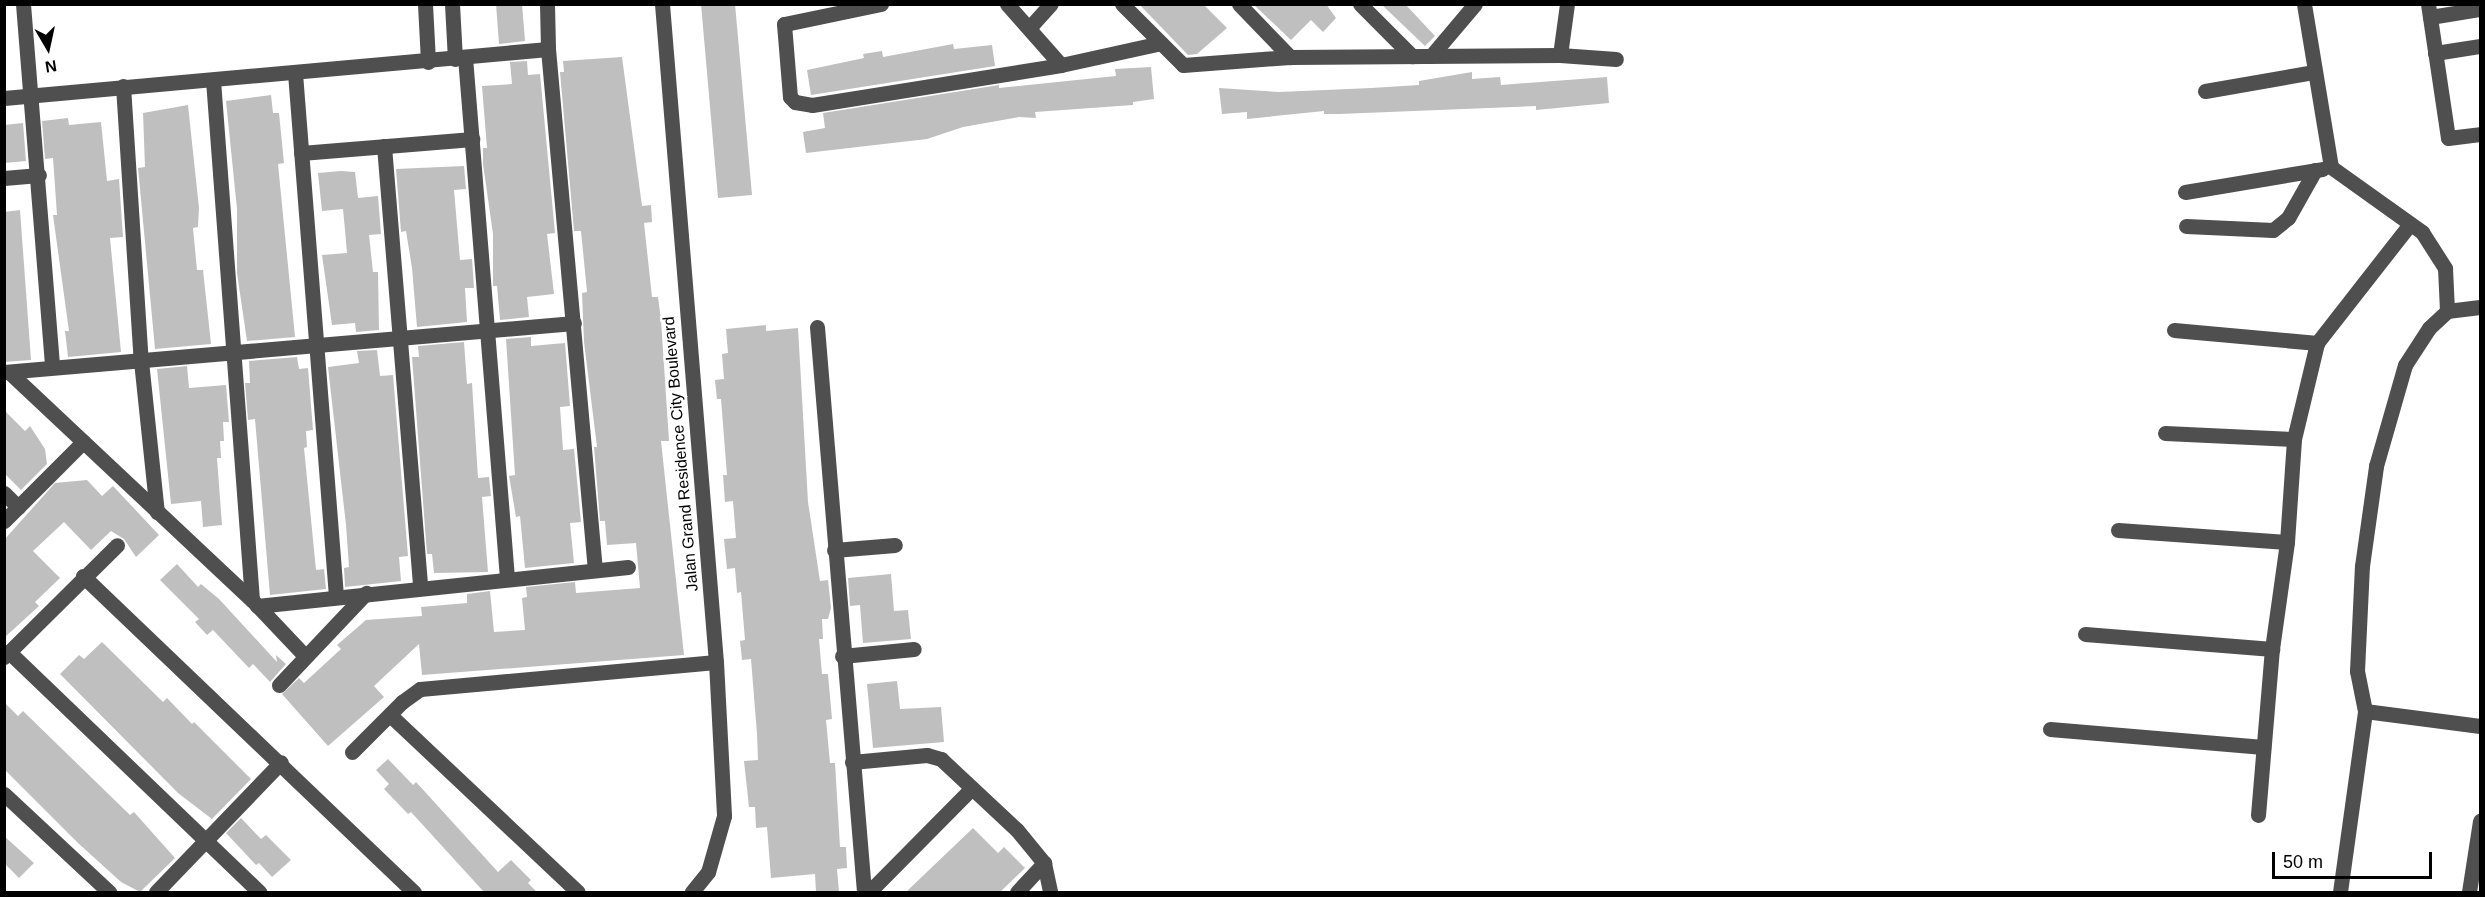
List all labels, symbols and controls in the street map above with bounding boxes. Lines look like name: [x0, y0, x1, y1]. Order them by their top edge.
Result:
north arrow: [18, 18, 78, 78]
text: N: [44, 57, 58, 76]
street label: Jalan Grand Residence City Boulevard: [659, 316, 703, 592]
scale bar: [2275, 840, 2436, 878]
text: 50 m: [2283, 852, 2323, 872]

